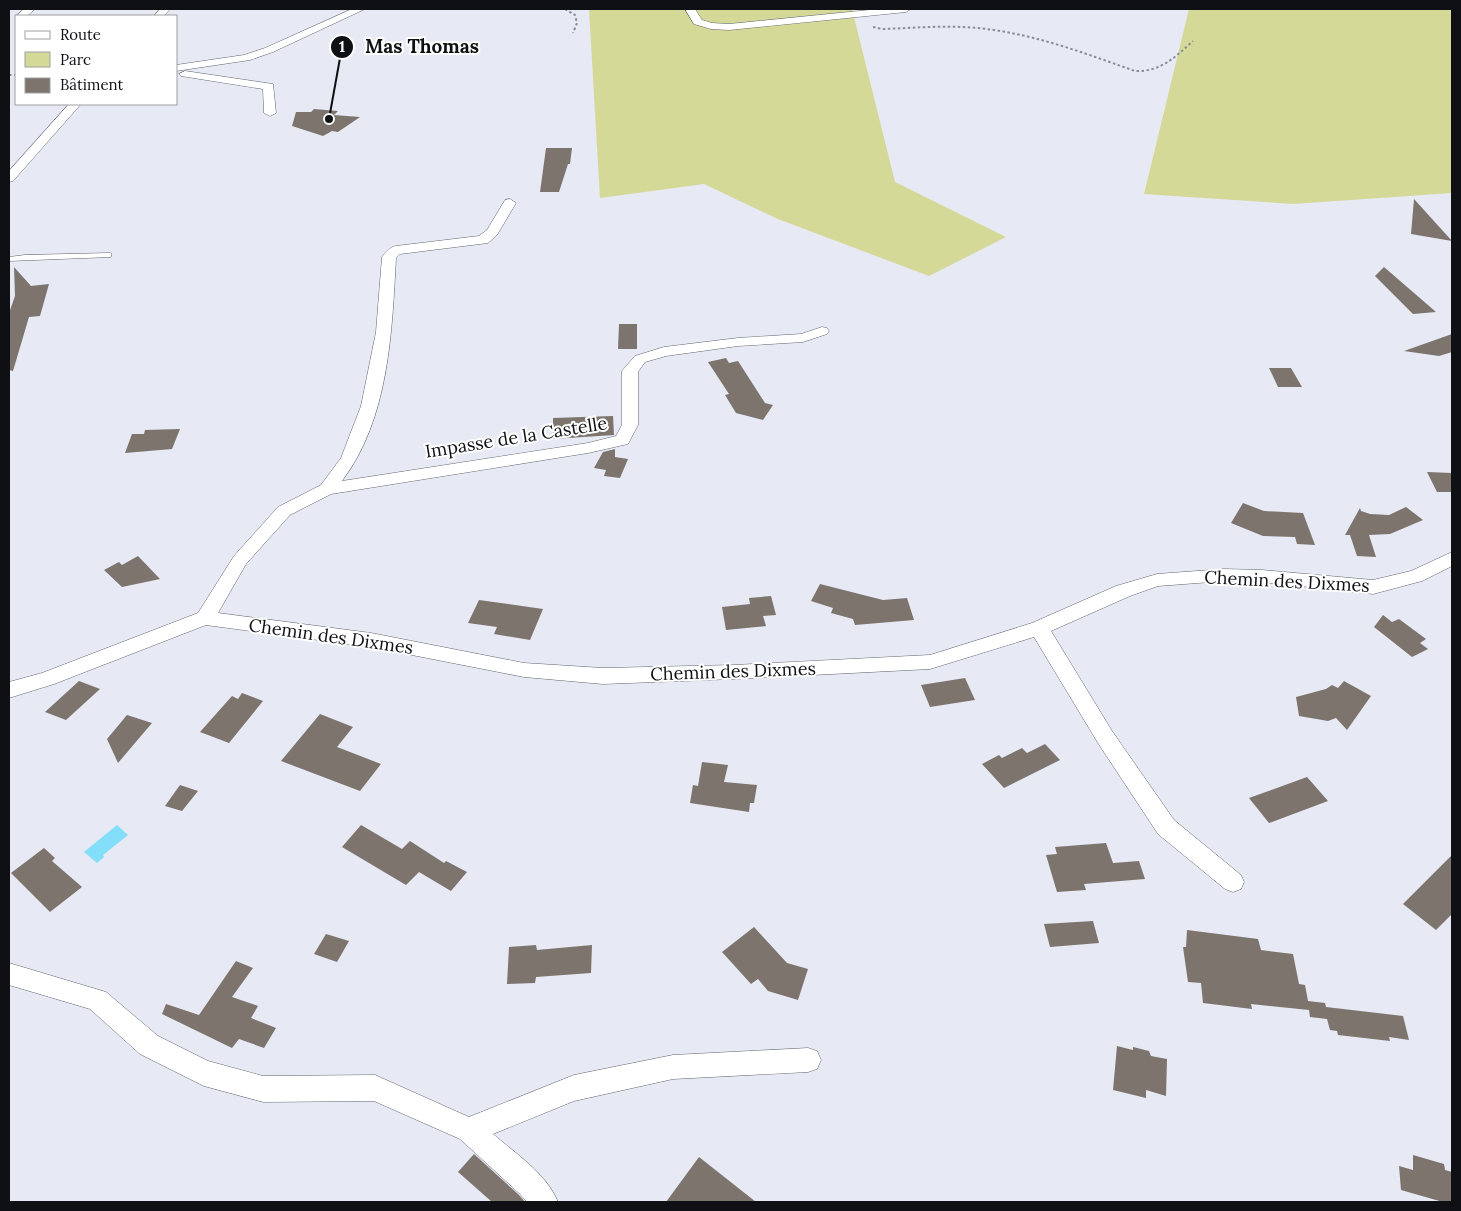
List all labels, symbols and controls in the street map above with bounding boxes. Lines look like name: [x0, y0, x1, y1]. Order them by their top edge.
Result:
legend: [15, 15, 178, 105]
text: Route: [60, 25, 101, 44]
callout: Mas Thomas: [330, 30, 489, 64]
text: Mas Thomas: [365, 34, 479, 58]
text: 1: [339, 37, 345, 56]
text: Parc: [60, 50, 91, 69]
text: Bâtiment: [60, 75, 123, 94]
street label: Impasse de la Castelle: [423, 411, 609, 463]
street label: Chemin des Dixmes: [1204, 565, 1370, 597]
street label: Chemin des Dixmes: [247, 613, 415, 659]
street label: Chemin des Dixmes: [650, 657, 816, 685]

